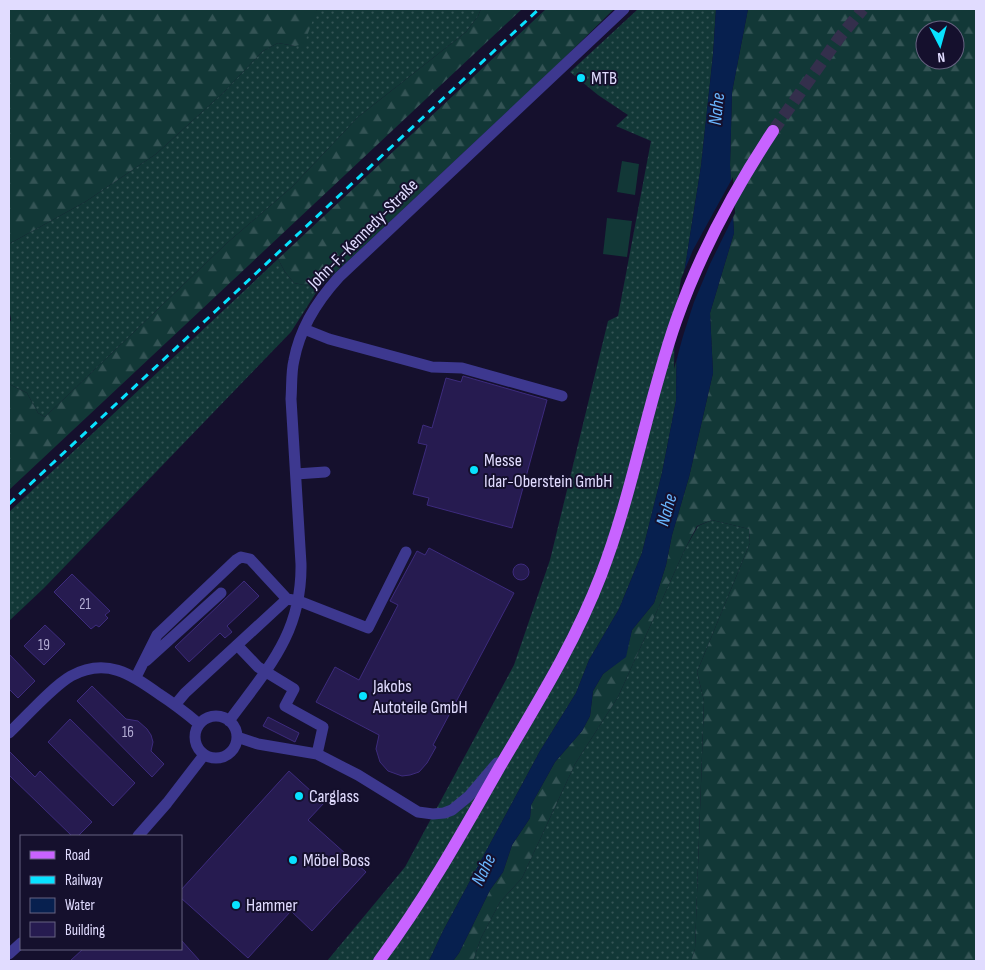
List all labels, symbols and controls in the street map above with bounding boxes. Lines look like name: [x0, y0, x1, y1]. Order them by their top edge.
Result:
north arrow: [915, 20, 965, 70]
text: N: [937, 49, 946, 66]
place label: MTB: [591, 68, 617, 89]
marker: MTB: [575, 72, 587, 84]
water label: Nahe: [704, 91, 730, 126]
street label: John-F.-Kennedy-Straße: [303, 175, 422, 294]
place label: Messe Idar-Oberstein GmbH: [484, 450, 612, 492]
marker: Messe Idar-Oberstein GmbH: [468, 464, 480, 476]
water label: Nahe: [651, 491, 683, 529]
house number: 21: [79, 595, 91, 614]
house number: 19: [38, 636, 50, 655]
place label: Jakobs Autoteile GmbH: [372, 676, 468, 718]
marker: Jakobs Autoteile GmbH: [357, 690, 369, 702]
house number: 16: [122, 723, 134, 742]
place label: Carglass: [309, 786, 359, 807]
marker: Carglass: [293, 790, 305, 802]
legend: [20, 835, 182, 950]
text: Road: [65, 846, 90, 865]
place label: Möbel Boss: [303, 850, 370, 871]
water label: Nahe: [467, 850, 502, 890]
marker: Möbel Boss: [287, 854, 299, 866]
text: Railway: [65, 871, 103, 890]
place label: Hammer: [246, 895, 298, 916]
text: Water: [65, 896, 96, 915]
marker: Hammer: [230, 899, 242, 911]
text: Building: [65, 921, 105, 940]

